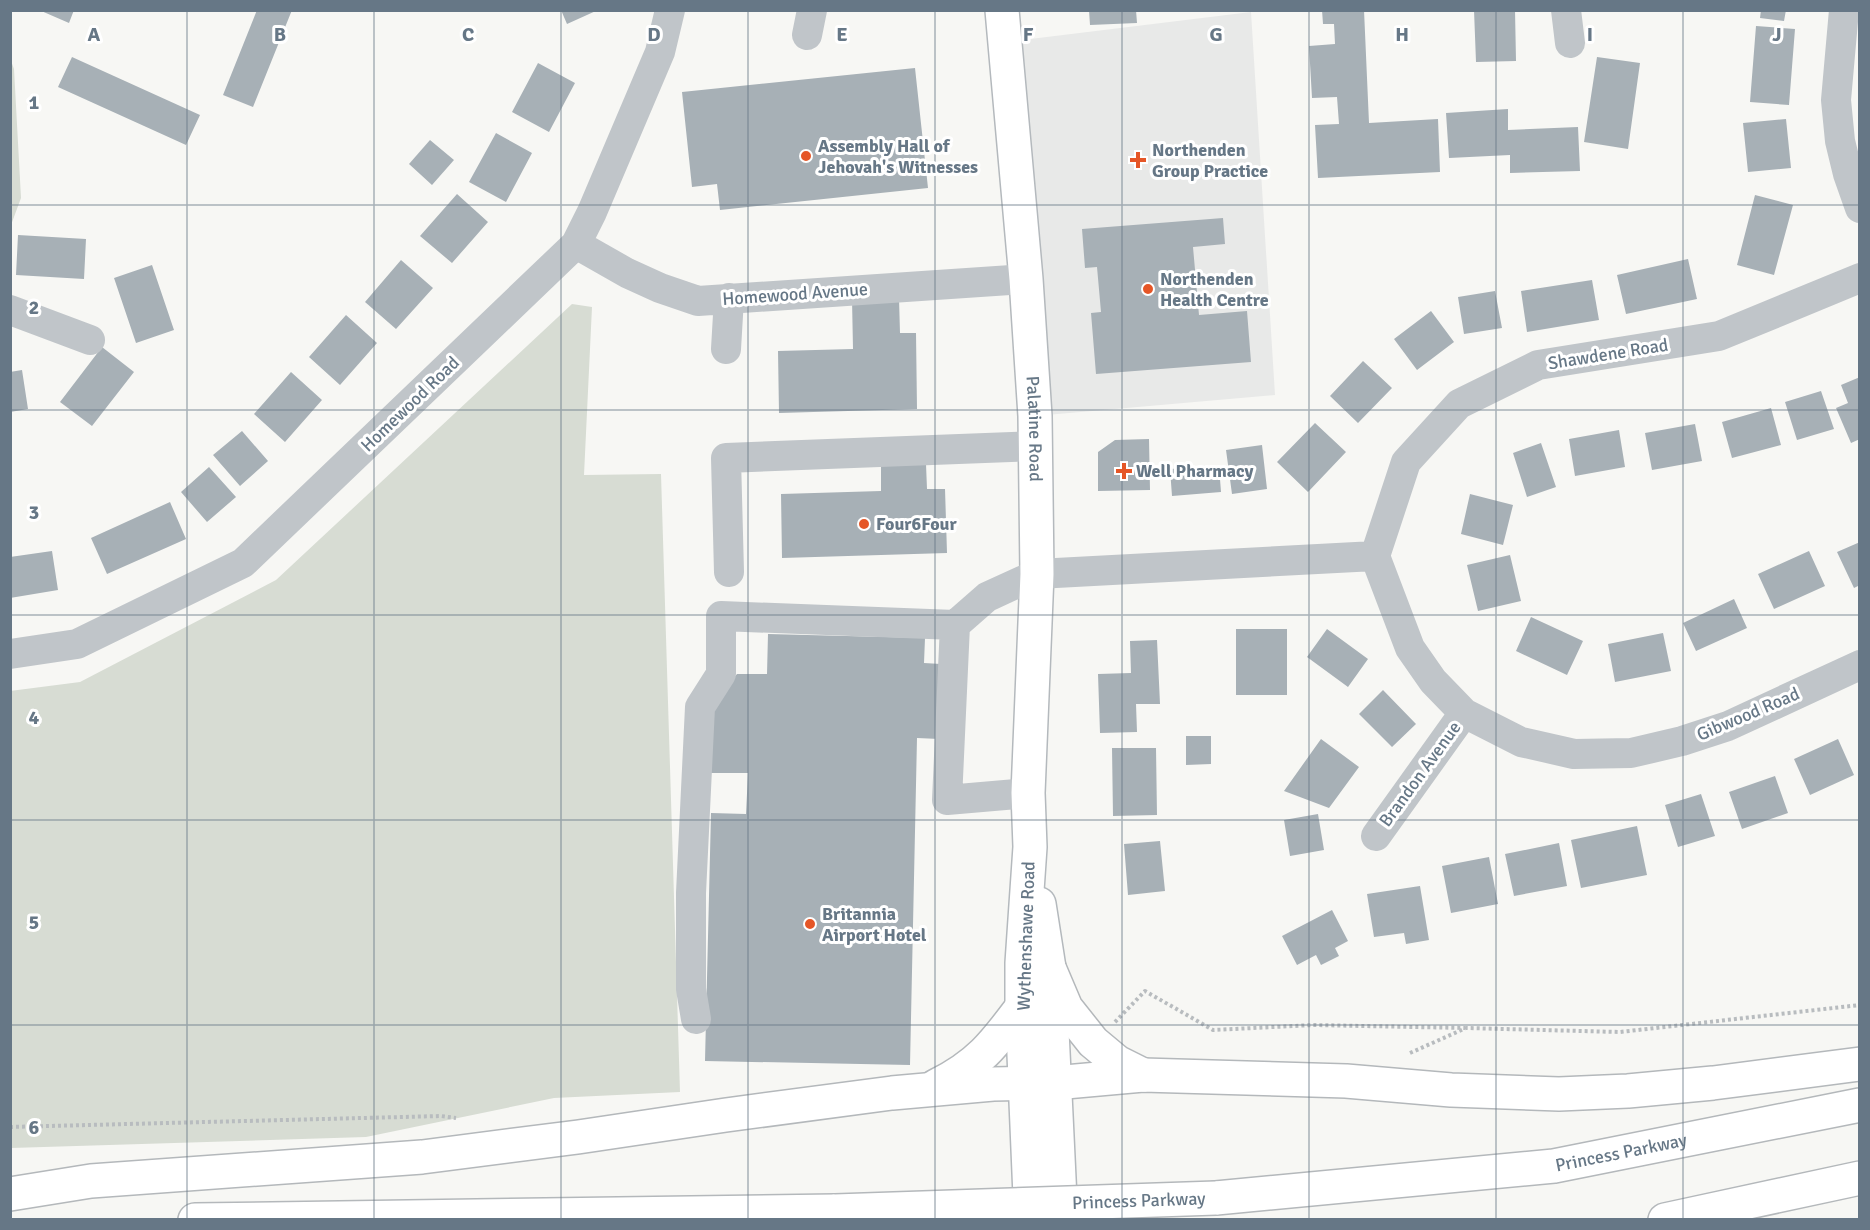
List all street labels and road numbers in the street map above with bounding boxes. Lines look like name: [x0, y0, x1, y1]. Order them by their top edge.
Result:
street label: Homewood Avenue: [721, 278, 869, 310]
street label: Shawdene Road: [1546, 334, 1670, 374]
street label: Homewood Road: [356, 352, 464, 456]
street label: Palatine Road: [1021, 375, 1047, 482]
street label: Gibwood Road: [1693, 682, 1803, 746]
street label: Brandon Avenue: [1374, 717, 1466, 831]
street label: Wythenshawe Road: [1012, 861, 1040, 1011]
street label: Princess Parkway: [1554, 1129, 1689, 1176]
street label: Princess Parkway: [1072, 1187, 1207, 1214]

